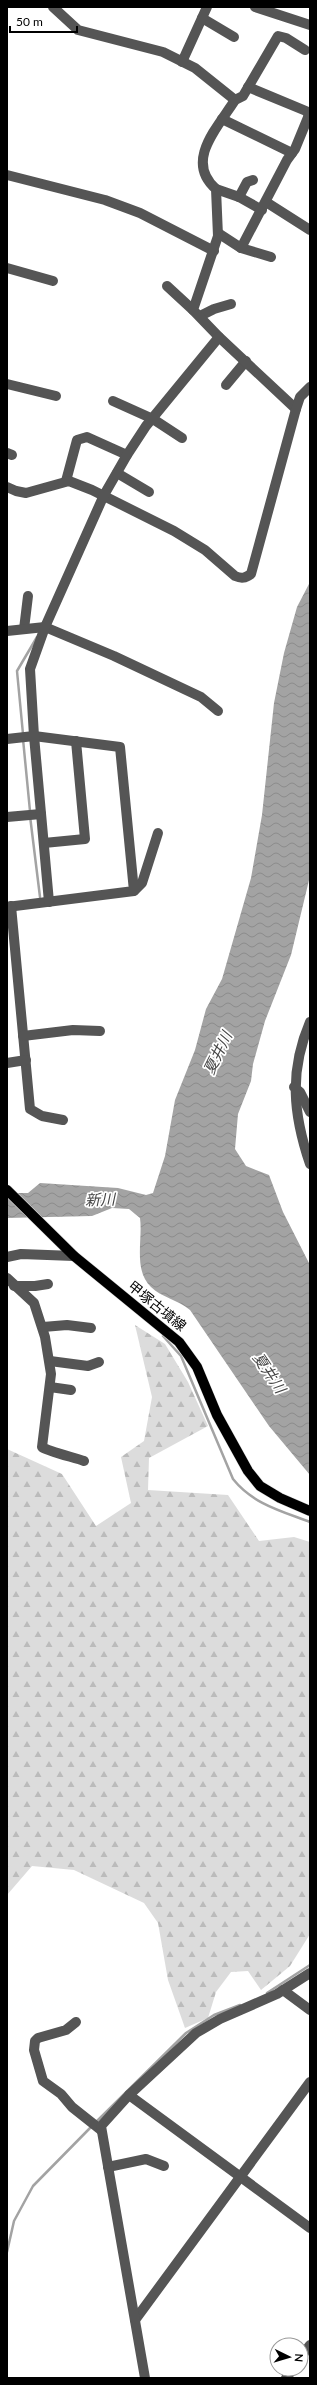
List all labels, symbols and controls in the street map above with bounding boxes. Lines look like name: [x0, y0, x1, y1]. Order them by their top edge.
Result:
scale bar: [10, 8, 77, 34]
text: 50 m: [16, 14, 43, 29]
water label: 夏井川: [199, 1027, 236, 1077]
water label: 新川: [85, 1189, 117, 1209]
street label: 甲塚古墳線: [125, 1277, 190, 1334]
water label: 夏井川: [250, 1349, 291, 1398]
north arrow: [269, 2337, 309, 2377]
text: N: [293, 2353, 306, 2363]

